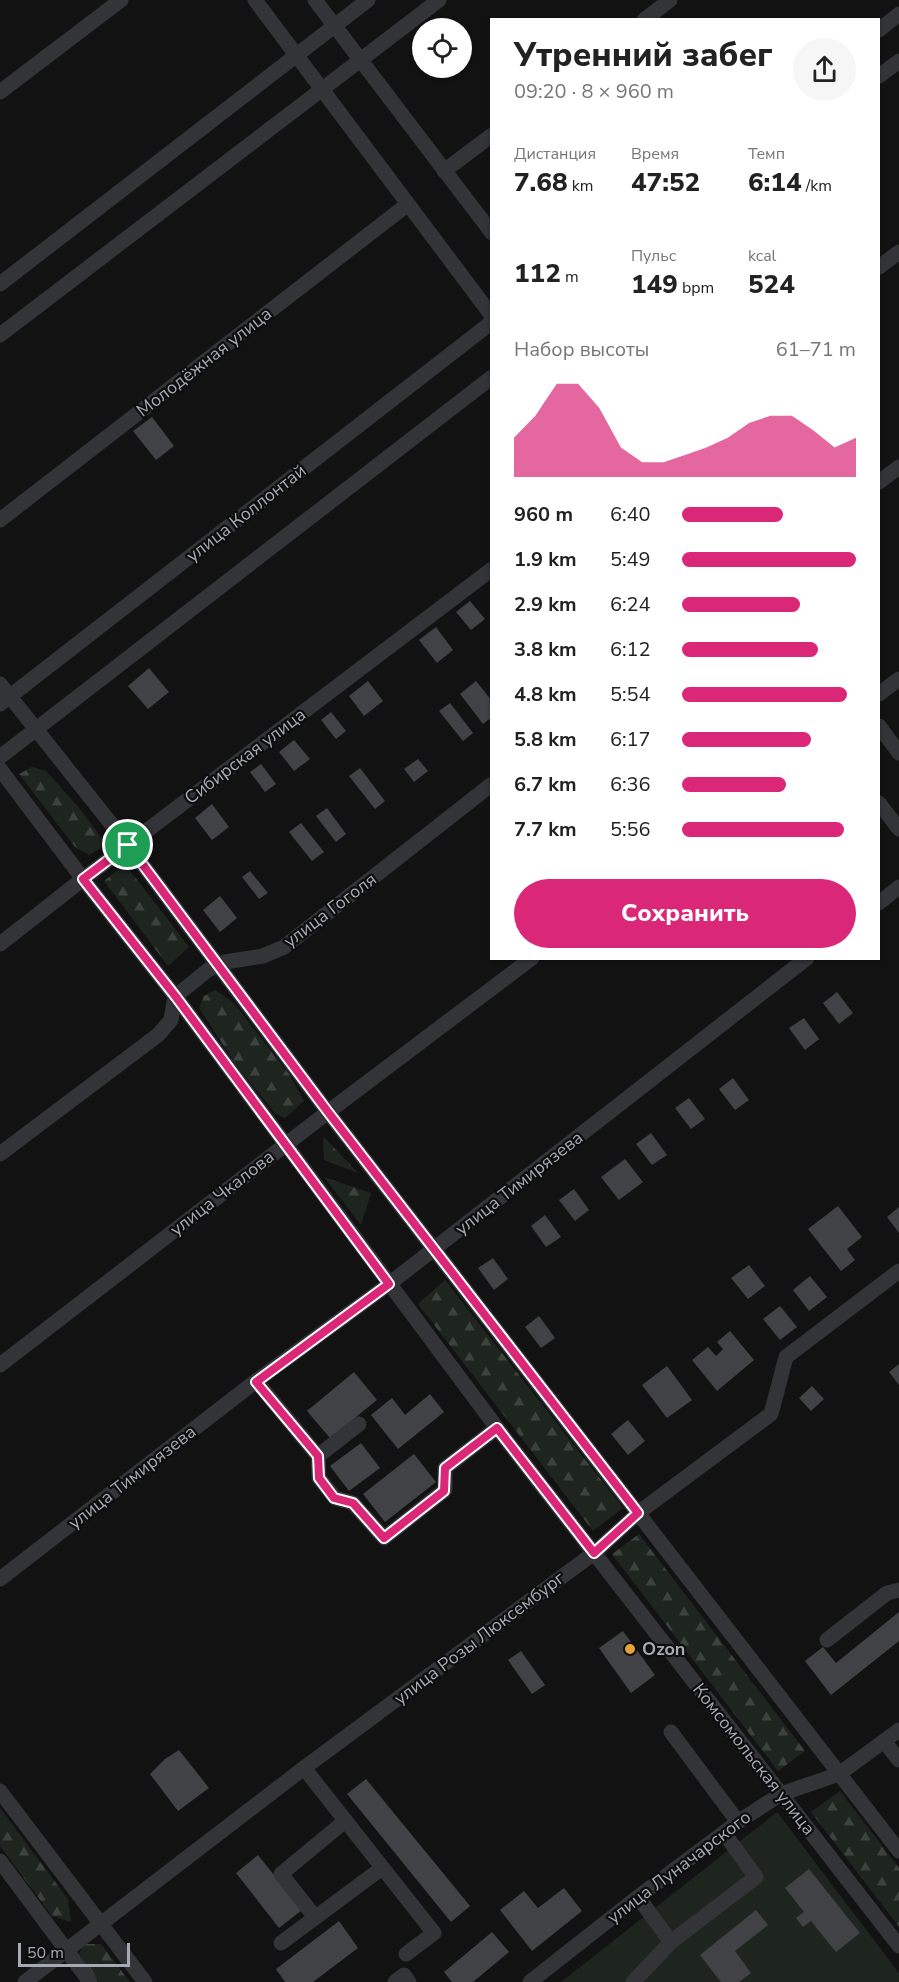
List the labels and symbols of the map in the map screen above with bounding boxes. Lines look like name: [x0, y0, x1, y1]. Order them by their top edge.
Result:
street label: Молодёжная улица: [131, 302, 277, 422]
street label: улица Коллонтай: [181, 459, 311, 567]
street label: Сибирская улица: [179, 702, 311, 810]
pin: [102, 819, 153, 870]
street label: улица Гоголя: [279, 867, 381, 953]
street label: улица Тимирязева: [450, 1126, 588, 1240]
street label: улица Чкалова: [165, 1145, 279, 1241]
street label: улица Тимирязева: [63, 1420, 201, 1534]
street label: улица Розы Люксембург: [389, 1566, 569, 1710]
place label: Ozon: [642, 1637, 685, 1661]
marker: Ozon: [623, 1642, 637, 1656]
street label: Комсомольская улица: [687, 1678, 821, 1840]
street label: улица Луначарского: [602, 1805, 756, 1929]
scale bar: [18, 1940, 130, 1968]

